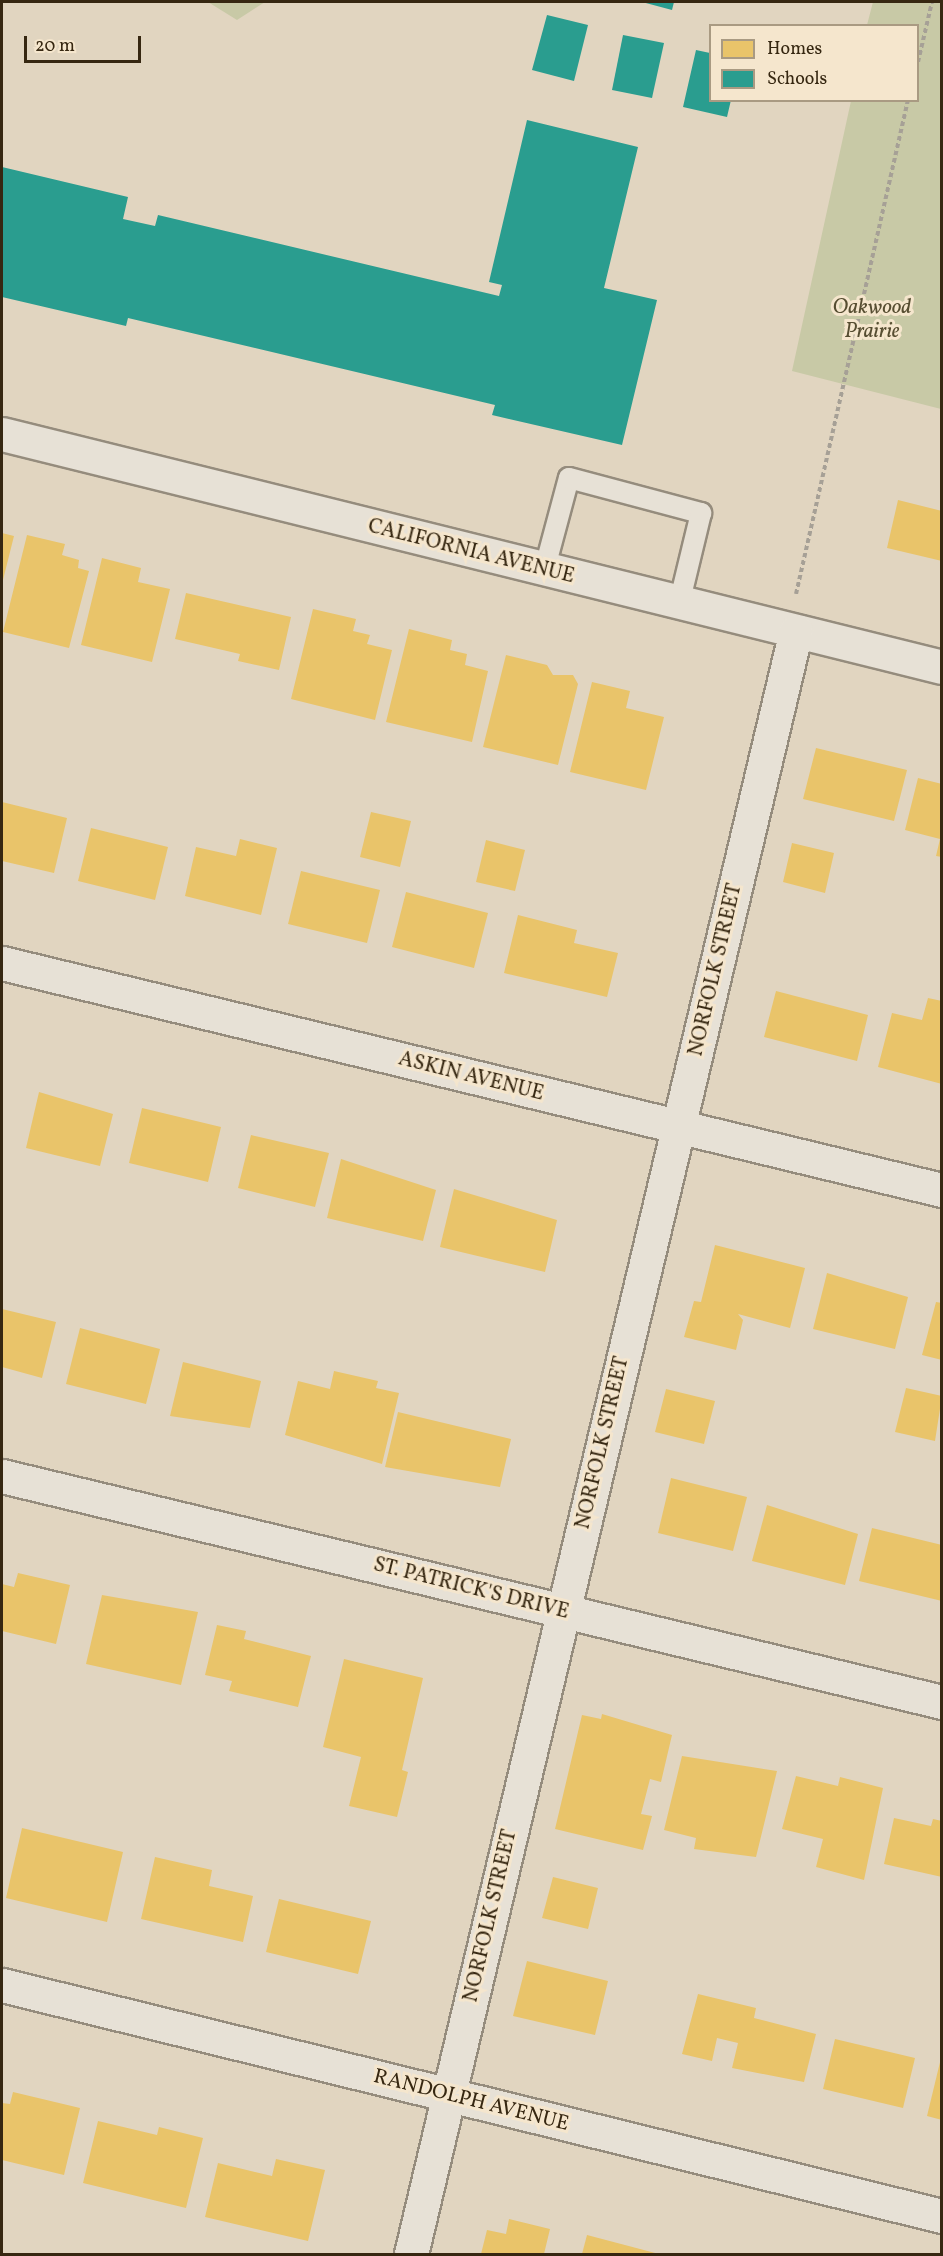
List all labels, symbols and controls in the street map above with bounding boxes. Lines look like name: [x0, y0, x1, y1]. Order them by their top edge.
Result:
scale bar: [27, 24, 144, 62]
legend: [709, 24, 919, 102]
text: 20 m: [35, 34, 75, 59]
text: Homes: [767, 37, 822, 62]
text: Schools: [767, 67, 827, 92]
park label: Oakwood Prairie: [833, 295, 911, 345]
street label: CALIFORNIA AVENUE: [365, 514, 577, 590]
street label: NORFOLK STREET: [684, 881, 748, 1059]
street label: ASKIN AVENUE: [396, 1047, 546, 1107]
street label: NORFOLK STREET: [571, 1354, 635, 1532]
street label: ST. PATRICK'S DRIVE: [371, 1553, 571, 1625]
street label: NORFOLK STREET: [459, 1827, 523, 2005]
street label: RANDOLPH AVENUE: [371, 2065, 571, 2137]

